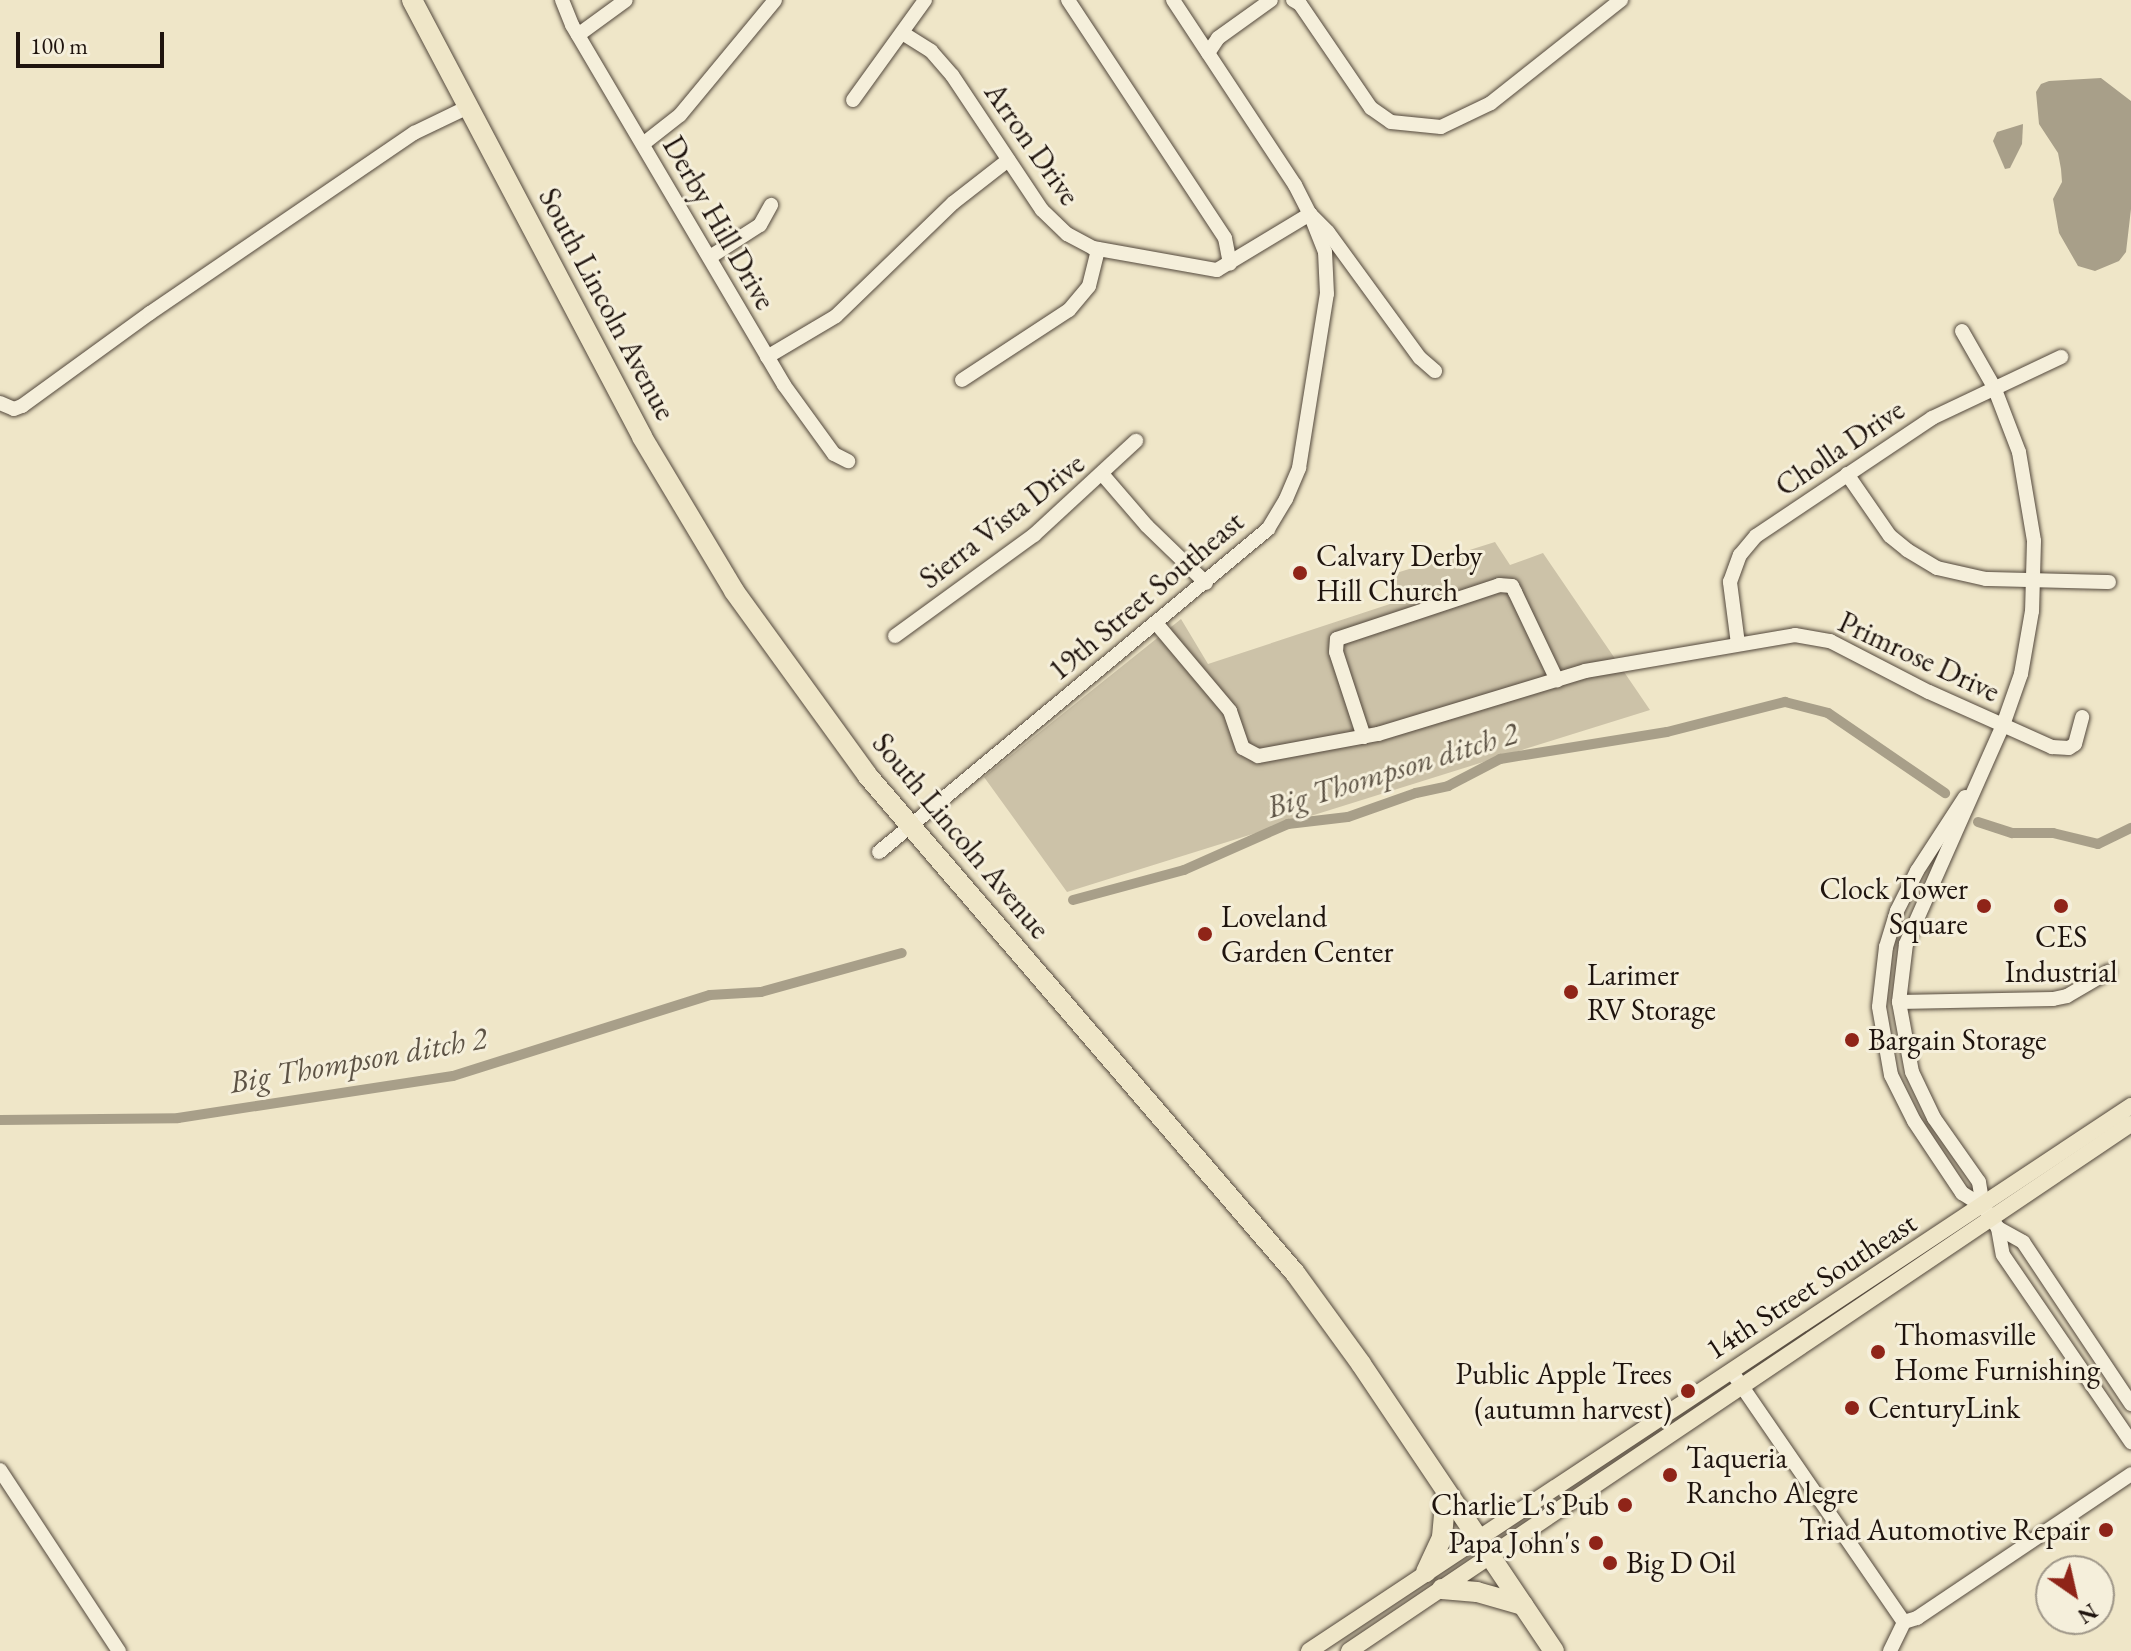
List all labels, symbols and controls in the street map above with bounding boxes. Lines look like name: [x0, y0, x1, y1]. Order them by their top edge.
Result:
scale bar: [20, 16, 168, 66]
text: 100 m: [30, 30, 88, 61]
street label: Arron Drive: [977, 76, 1087, 212]
street label: Derby Hill Drive: [655, 130, 783, 316]
street label: South Lincoln Avenue: [531, 182, 683, 426]
street label: Cholla Drive: [1769, 392, 1911, 504]
street label: Sierra Vista Drive: [912, 446, 1092, 596]
street label: 19th Street Southeast: [1041, 504, 1251, 688]
place label: Calvary Derby Hill Church: [1316, 538, 1482, 608]
marker: Calvary Derby Hill Church: [1291, 564, 1309, 582]
street label: Primrose Drive: [1833, 604, 2005, 710]
water label: Big Thompson ditch 2: [1262, 714, 1522, 826]
street label: South Lincoln Avenue: [865, 726, 1057, 946]
place label: Clock Tower Square: [1820, 871, 1968, 942]
marker: Clock Tower Square: [1975, 897, 1993, 915]
marker: CES Industrial: [2052, 897, 2070, 915]
place label: Loveland Garden Center: [1221, 899, 1394, 970]
place label: CES Industrial: [2005, 919, 2117, 990]
marker: Loveland Garden Center: [1196, 925, 1214, 943]
place label: Larimer RV Storage: [1587, 957, 1716, 1028]
marker: Larimer RV Storage: [1562, 983, 1580, 1001]
water label: Big Thompson ditch 2: [226, 1018, 490, 1102]
place label: Bargain Storage: [1868, 1022, 2047, 1058]
marker: Bargain Storage: [1843, 1031, 1861, 1049]
street label: 14th Street Southeast: [1699, 1205, 1923, 1367]
place label: Thomasville Home Furnishing: [1894, 1317, 2100, 1388]
marker: Thomasville Home Furnishing: [1869, 1343, 1887, 1361]
place label: Public Apple Trees (autumn harvest): [1456, 1356, 1672, 1426]
marker: Public Apple Trees (autumn harvest): [1679, 1382, 1697, 1400]
place label: CenturyLink: [1868, 1390, 2020, 1426]
marker: CenturyLink: [1843, 1399, 1861, 1417]
place label: Taqueria Rancho Alegre: [1686, 1440, 1858, 1510]
marker: Taqueria Rancho Alegre: [1661, 1466, 1679, 1484]
place label: Charlie L's Pub: [1431, 1487, 1609, 1523]
marker: Charlie L's Pub: [1616, 1496, 1634, 1514]
place label: Triad Automotive Repair: [1799, 1512, 2090, 1548]
marker: Triad Automotive Repair: [2097, 1521, 2115, 1539]
place label: Papa John's: [1448, 1525, 1580, 1561]
marker: Papa John's: [1587, 1534, 1605, 1552]
place label: Big D Oil: [1626, 1545, 1736, 1581]
marker: Big D Oil: [1601, 1554, 1619, 1572]
north arrow: [2035, 1555, 2115, 1635]
text: N: [2072, 1597, 2103, 1631]

